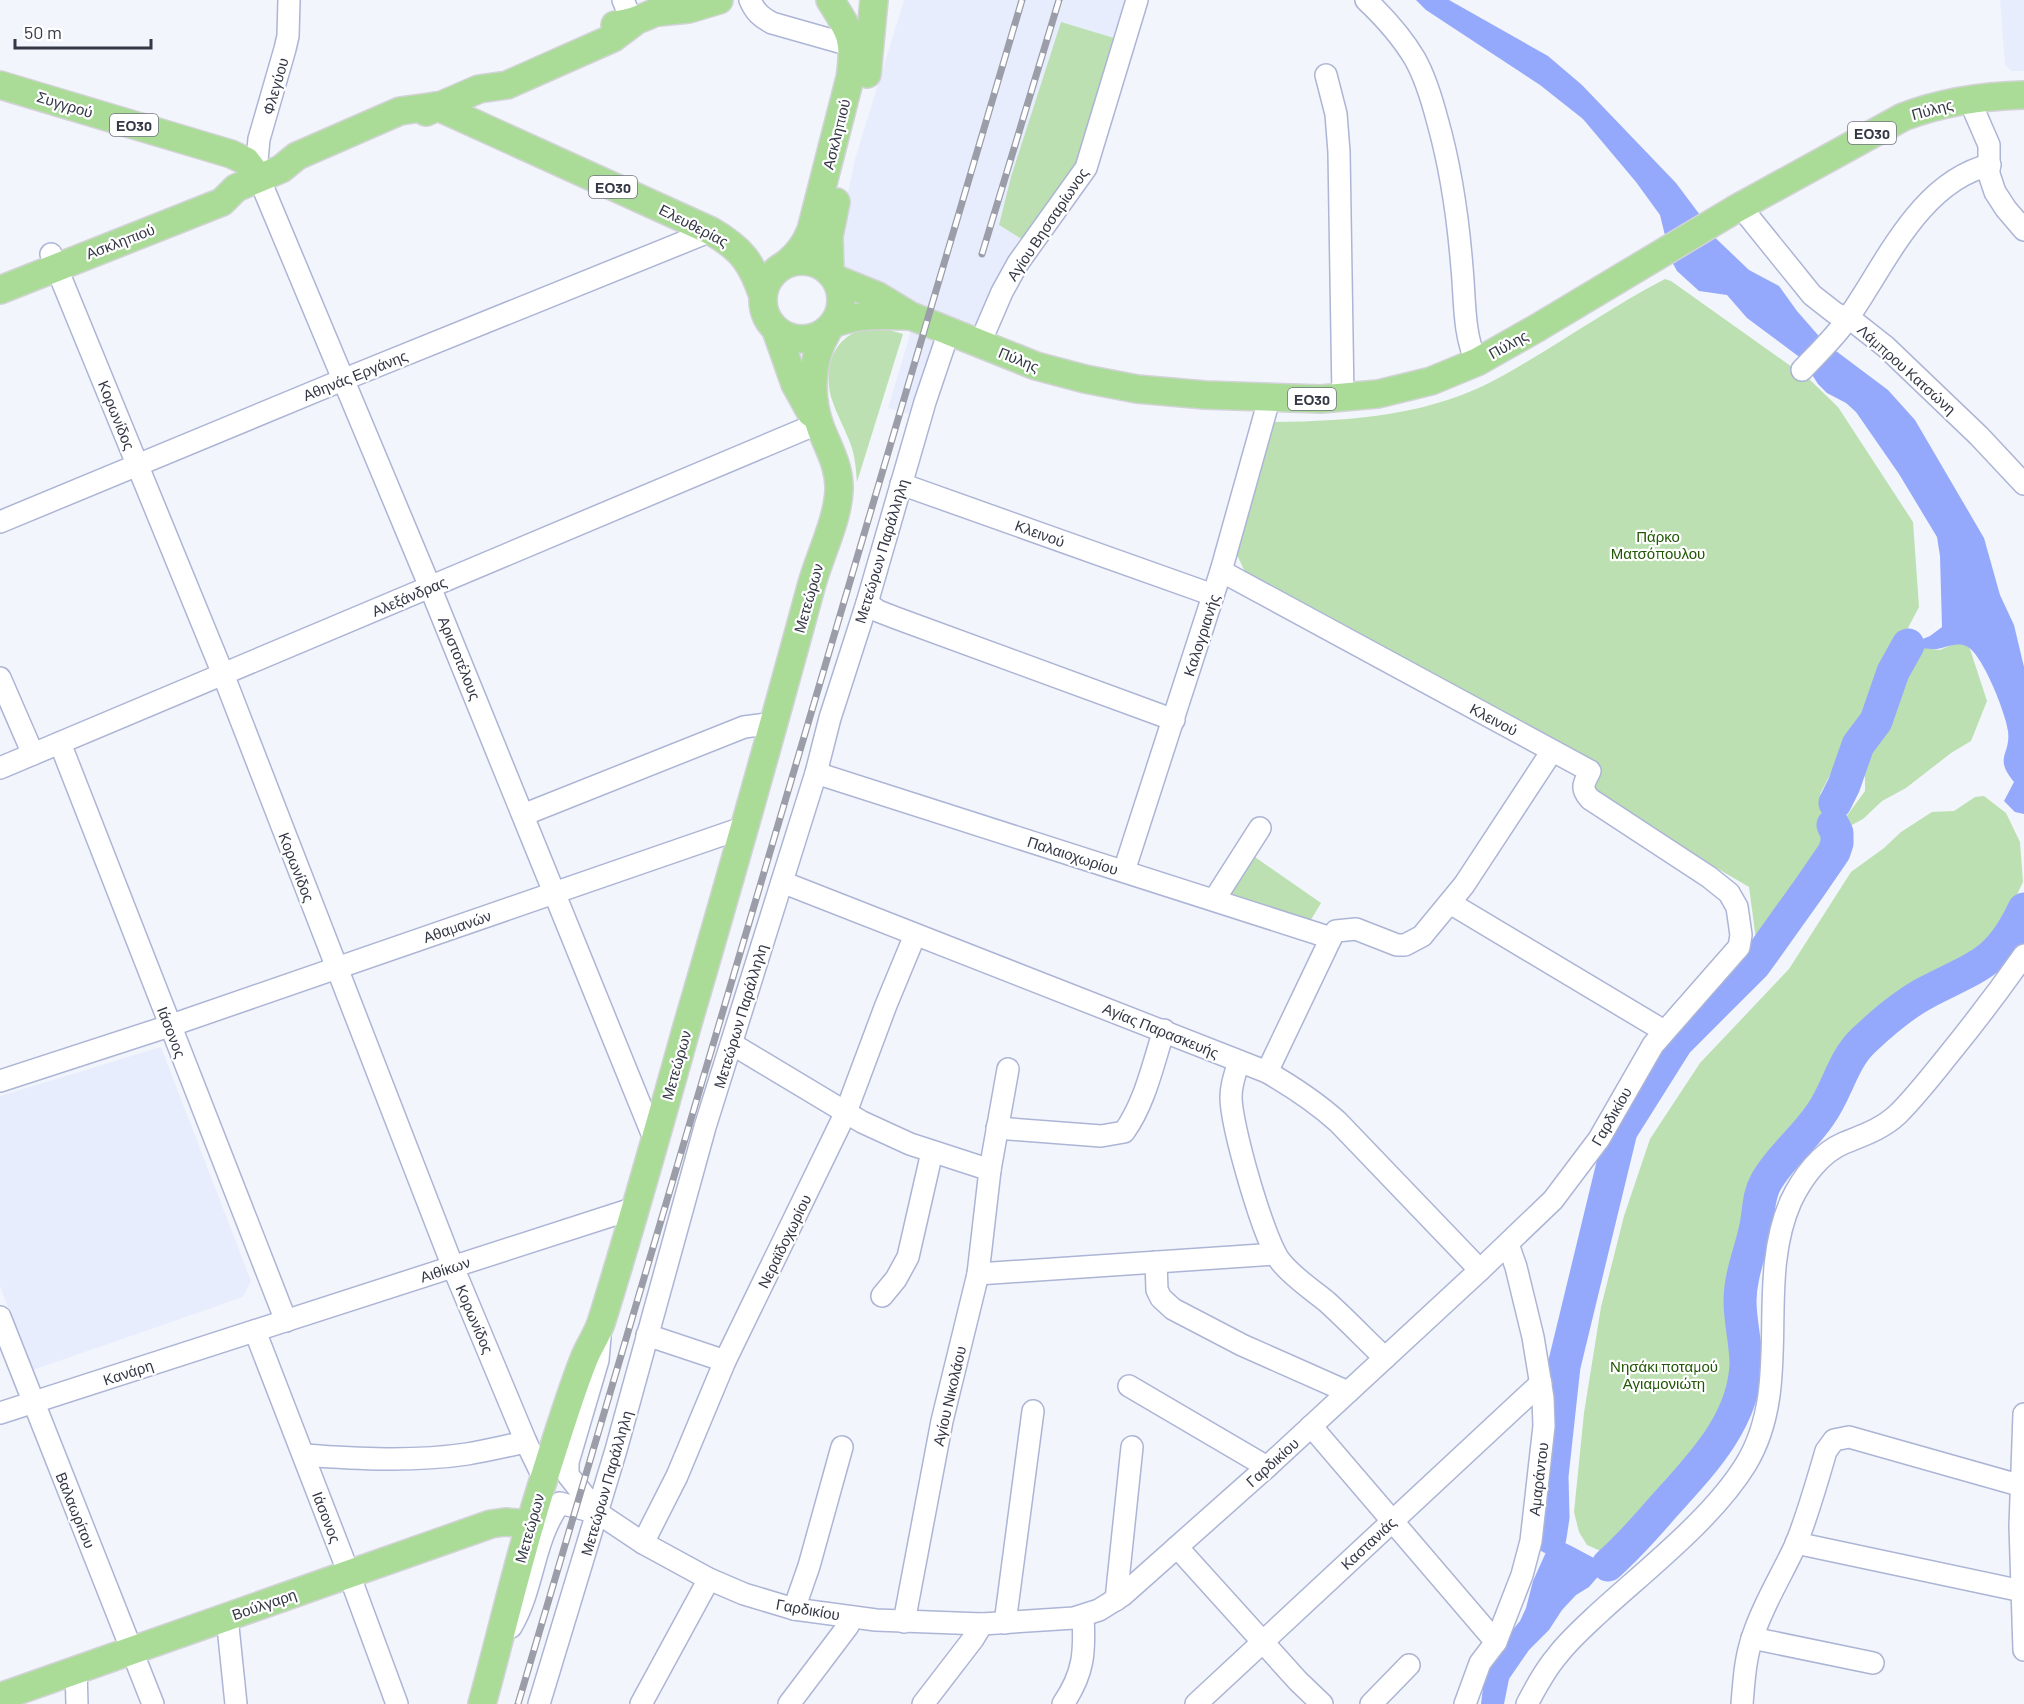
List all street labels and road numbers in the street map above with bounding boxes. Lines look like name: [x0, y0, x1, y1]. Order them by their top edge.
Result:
street label: Φλεγύου: [258, 55, 292, 117]
street label: Συγγρού: [35, 87, 95, 121]
street label: Πύλης: [1909, 95, 1955, 123]
street label: Ασκληπιού: [819, 97, 853, 171]
road number: ΕΟ30: [110, 114, 158, 136]
road number: ΕΟ30: [1848, 122, 1896, 144]
street label: Αγίου Βησσαρίωνος: [1003, 164, 1091, 284]
road number: ΕΟ30: [589, 176, 637, 198]
street label: Ελευθερίας: [656, 200, 732, 250]
street label: Ασκληπιού: [83, 220, 157, 262]
street label: Λάμπρου Κατσώνη: [1854, 320, 1960, 418]
street label: Πύλης: [1485, 326, 1531, 362]
street label: Πύλης: [996, 343, 1042, 375]
street label: Αθηνάς Εργάνης: [300, 346, 410, 404]
street label: Κορωνίδος: [95, 378, 139, 452]
road number: ΕΟ30: [1288, 388, 1336, 410]
street label: Μετεώρων Παράλληλη: [850, 477, 912, 625]
street label: Κλεινού: [1013, 516, 1067, 550]
street label: Μετεώρων: [790, 561, 826, 635]
street label: Αλεξάνδρας: [369, 572, 449, 620]
street label: Καλογριανής: [1179, 592, 1223, 678]
street label: Αριστοτέλους: [435, 614, 485, 702]
street label: Κλεινού: [1467, 699, 1521, 739]
street label: Κορωνίδος: [275, 830, 319, 904]
street label: Παλαιοχωρίου: [1025, 832, 1121, 878]
street label: Αθαμανών: [421, 906, 493, 946]
street label: Μετεώρων Παράλληλη: [709, 942, 771, 1090]
street label: Αγίας Παρασκευής: [1100, 999, 1222, 1061]
street label: Ιάσονος: [154, 1004, 190, 1060]
street label: Μετεώρων: [658, 1028, 694, 1102]
street label: Γαρδικίου: [1587, 1084, 1635, 1148]
street label: Νεραϊδοχωρίου: [754, 1191, 814, 1291]
street label: Αιθίκων: [418, 1252, 472, 1286]
street label: Κορωνίδος: [452, 1282, 498, 1356]
street label: Αγίου Νικολάου: [929, 1344, 969, 1448]
street label: Κανάρη: [101, 1355, 155, 1389]
street label: Μετεώρων Παράλληλη: [577, 1408, 635, 1558]
street label: Γαρδικίου: [1242, 1434, 1302, 1490]
street label: Αμαράντου: [1525, 1441, 1551, 1517]
street label: Βαλαωρίτου: [53, 1469, 99, 1551]
street label: Ιάσονος: [309, 1489, 345, 1545]
street label: Μετεώρων: [511, 1491, 547, 1565]
street label: Καστανιάς: [1337, 1513, 1399, 1573]
street label: Βούλγαρη: [229, 1585, 299, 1623]
street label: Γαρδικίου: [775, 1595, 841, 1623]

